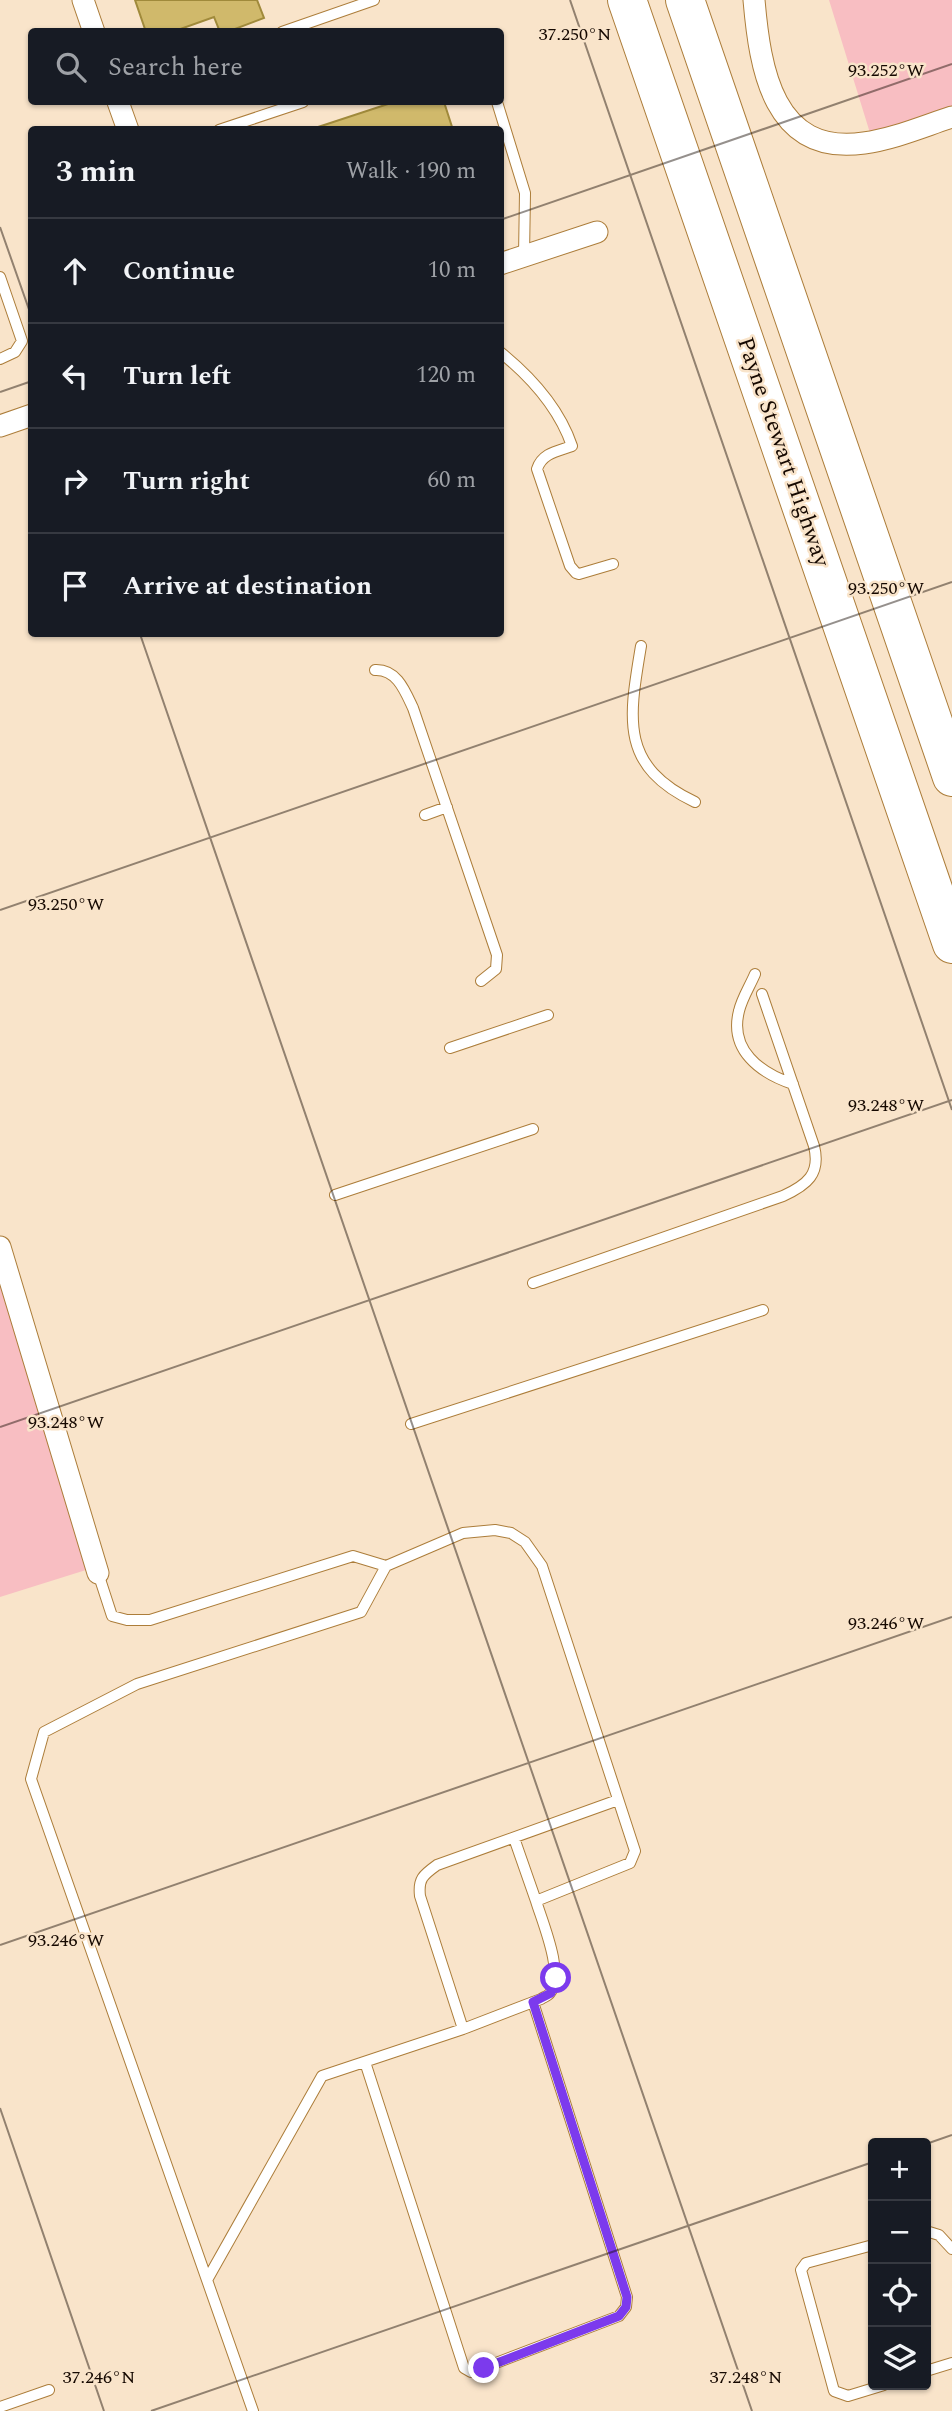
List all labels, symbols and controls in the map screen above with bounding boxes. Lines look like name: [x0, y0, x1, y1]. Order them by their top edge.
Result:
text: 37.250°N: [539, 21, 611, 48]
search box: [28, 28, 504, 105]
text: Search here: [108, 47, 243, 87]
icon: search: [52, 48, 90, 86]
text: 93.252°W: [848, 57, 924, 84]
text: 3 min: [56, 149, 136, 195]
text: Walk · 190 m: [346, 154, 476, 189]
text: Continue: [123, 251, 235, 291]
icon: ahead: [56, 252, 94, 290]
text: 10 m: [427, 253, 476, 288]
street label: Payne Stewart Highway: [727, 332, 839, 572]
text: Turn left: [123, 356, 231, 396]
icon: left: [56, 357, 94, 395]
text: 120 m: [416, 358, 476, 393]
text: Turn right: [123, 461, 250, 501]
icon: right: [56, 462, 94, 500]
text: 60 m: [427, 463, 476, 498]
text: Arrive at destination: [123, 566, 372, 606]
icon: arrive: [56, 567, 94, 605]
text: 93.250°W: [848, 575, 924, 602]
text: 93.250°W: [28, 891, 104, 918]
text: 93.248°W: [848, 1092, 924, 1119]
text: 93.248°W: [28, 1409, 104, 1436]
text: 93.246°W: [848, 1610, 924, 1637]
text: 93.246°W: [28, 1927, 104, 1954]
route start: [540, 1962, 571, 1993]
map controls: [868, 2138, 931, 2390]
button: +: [868, 2138, 931, 2201]
button: −: [868, 2201, 931, 2264]
button: locate: [868, 2264, 931, 2327]
button: layers: [868, 2327, 931, 2390]
route end: [468, 2352, 499, 2383]
text: 37.246°N: [63, 2364, 135, 2391]
text: 37.248°N: [710, 2364, 782, 2391]

